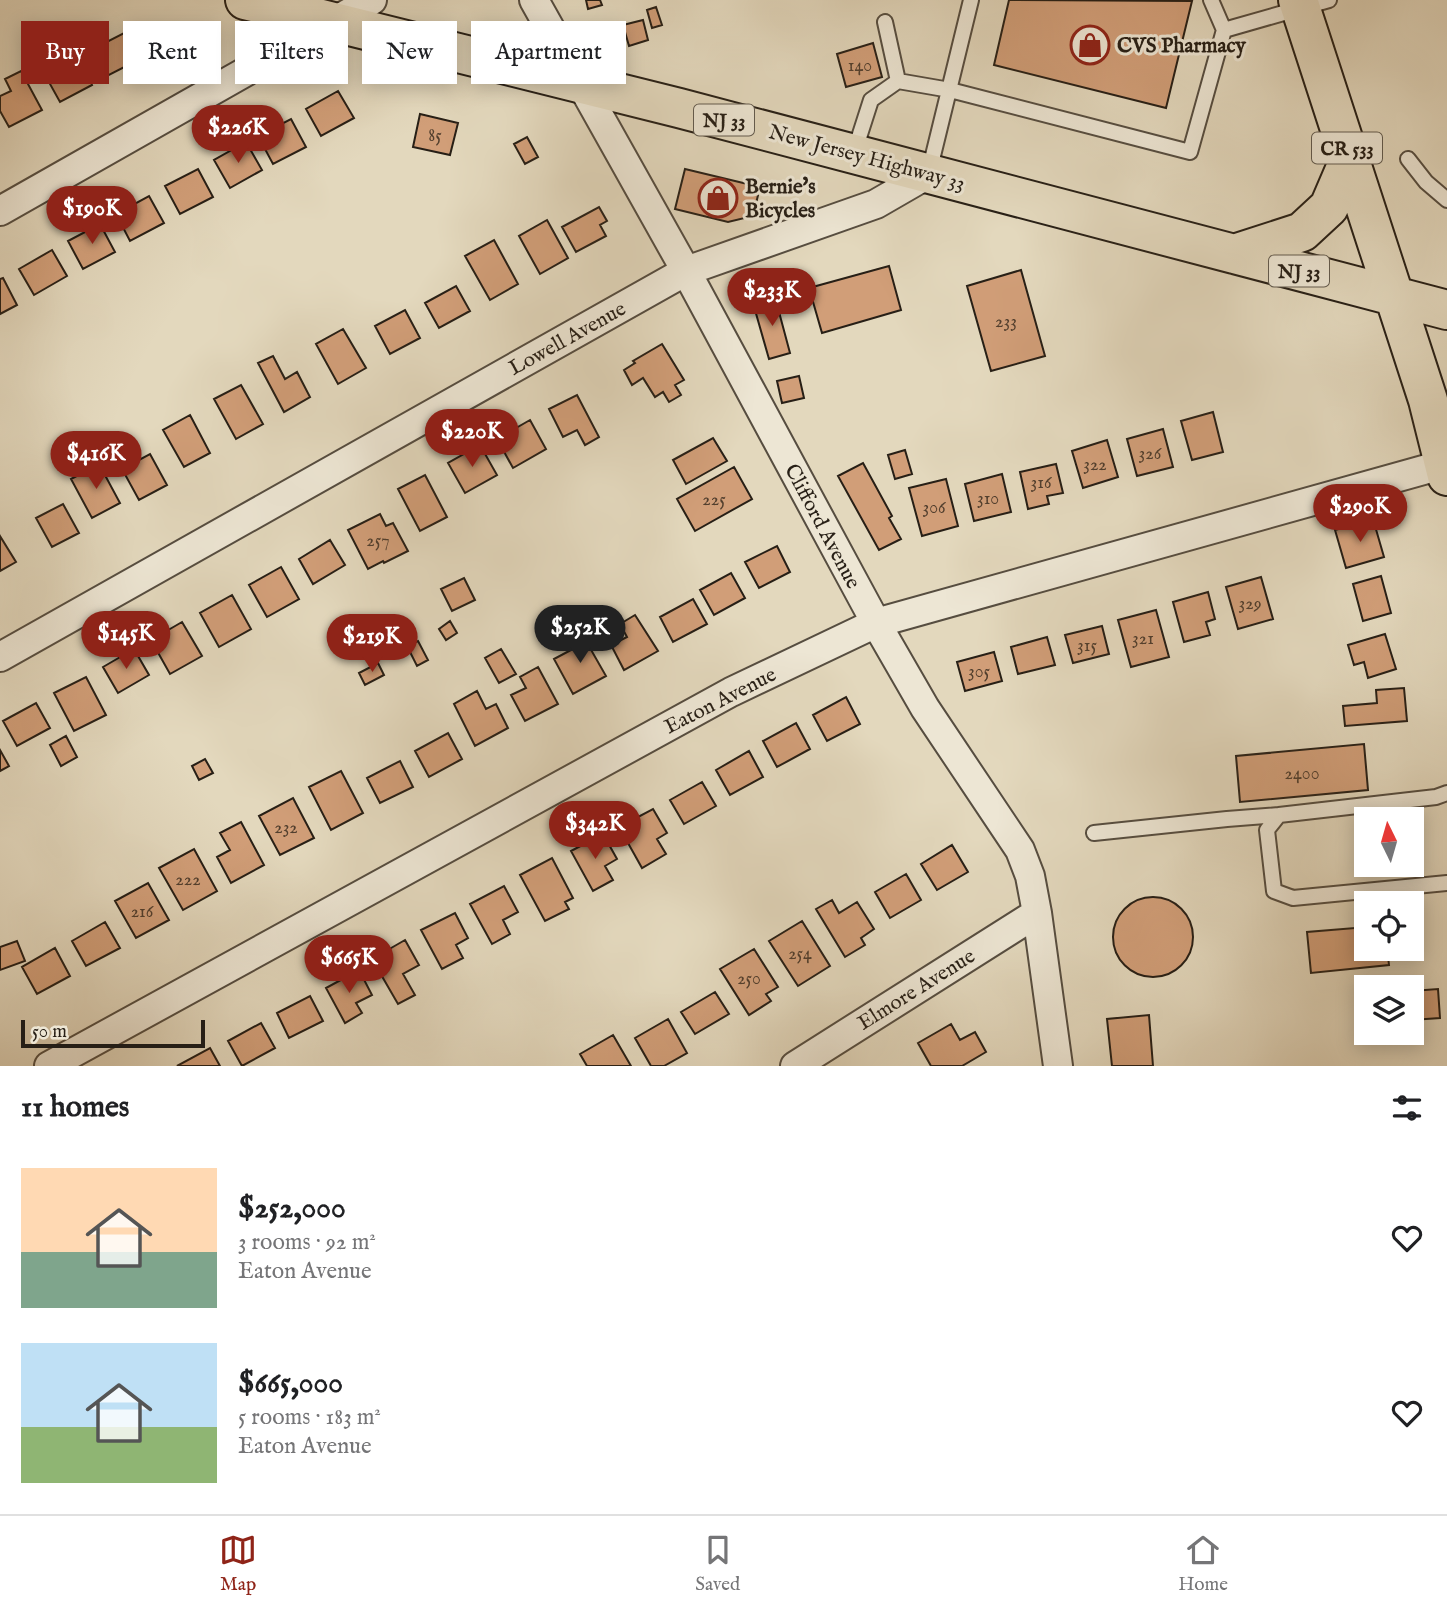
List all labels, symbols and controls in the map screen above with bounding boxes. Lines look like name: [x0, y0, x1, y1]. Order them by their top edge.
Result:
chip: Buy: [21, 21, 109, 84]
chip: Rent: [123, 21, 221, 84]
chip: Filters: [235, 21, 348, 84]
chip: New: [362, 21, 457, 84]
chip: Apartment: [471, 21, 626, 84]
shop icon: CVS Pharmacy: [1069, 24, 1111, 66]
place label: CVS Pharmacy: [1117, 33, 1247, 60]
house number: 140: [848, 55, 872, 78]
road number: NJ 33: [694, 104, 754, 136]
pin: $226K: [189, 106, 287, 165]
text: $226K: [208, 113, 268, 142]
street label: New Jersey Highway 33: [765, 119, 968, 198]
house number: 85: [428, 125, 442, 148]
road number: CR 533: [1312, 132, 1382, 164]
place label: Bernie's Bicycles: [745, 174, 816, 225]
shop icon: Bernie's Bicycles: [697, 177, 739, 219]
pin: $190K: [43, 187, 141, 246]
text: $190K: [62, 194, 122, 223]
road number: NJ 33: [1269, 256, 1329, 286]
pin: $233K: [723, 268, 821, 328]
text: $233K: [743, 276, 801, 305]
street label: Lowell Avenue: [504, 296, 631, 383]
house number: 233: [995, 311, 1017, 334]
pin: $220K: [423, 410, 521, 469]
text: $220K: [441, 417, 503, 446]
pin: $416K: [47, 432, 145, 491]
text: $416K: [67, 439, 125, 468]
house number: 326: [1139, 443, 1162, 466]
house number: 322: [1083, 454, 1107, 477]
street label: Clifford Avenue: [777, 460, 866, 594]
house number: 316: [1030, 472, 1052, 495]
pin: $290K: [1311, 484, 1409, 544]
house number: 310: [977, 488, 999, 511]
house number: 225: [702, 489, 726, 512]
text: $290K: [1329, 492, 1391, 521]
house number: 306: [922, 497, 946, 520]
house number: 257: [366, 530, 390, 553]
house number: 329: [1238, 593, 1262, 616]
pin: $252K: [531, 606, 629, 665]
pin: $145K: [77, 612, 175, 671]
text: $252K: [550, 613, 610, 642]
pin: $219K: [323, 614, 421, 674]
text: $145K: [97, 619, 155, 648]
text: $219K: [343, 622, 401, 651]
house number: 321: [1132, 628, 1154, 651]
house number: 315: [1077, 635, 1097, 658]
street label: Eaton Avenue: [660, 661, 781, 741]
house number: 305: [968, 661, 991, 684]
house number: 2400: [1285, 763, 1319, 786]
pin: $342K: [546, 802, 644, 861]
north arrow: [1354, 807, 1424, 877]
map controls: [1354, 807, 1424, 1045]
text: $342K: [565, 809, 625, 838]
house number: 232: [274, 817, 298, 840]
house number: 222: [175, 869, 201, 892]
button: locate: [1354, 891, 1424, 961]
house number: 216: [131, 901, 154, 924]
pin: $665K: [300, 936, 398, 995]
text: $665K: [320, 943, 378, 972]
house number: 254: [788, 943, 812, 966]
street label: Elmore Avenue: [853, 943, 981, 1037]
house number: 250: [737, 968, 761, 991]
button: layers: [1354, 975, 1424, 1045]
scale bar: [21, 1017, 205, 1049]
text: 50 m: [32, 1020, 67, 1044]
text: 11 homes: [21, 1089, 129, 1127]
icon: filters: [1388, 1089, 1426, 1127]
text: $252,000: [238, 1190, 346, 1228]
icon: home: [77, 1196, 161, 1280]
icon: heart: [1388, 1219, 1426, 1257]
text: 3 rooms · 92 m²: [238, 1228, 376, 1257]
text: Eaton Avenue: [238, 1257, 372, 1286]
text: $665,000: [238, 1365, 343, 1403]
icon: home: [77, 1371, 161, 1455]
icon: heart: [1388, 1394, 1426, 1432]
text: 5 rooms · 183 m²: [238, 1403, 381, 1432]
text: Eaton Avenue: [238, 1432, 372, 1461]
tab: Map: [219, 1531, 257, 1597]
tab: Saved: [695, 1531, 740, 1597]
tab: Home: [1178, 1531, 1228, 1597]

